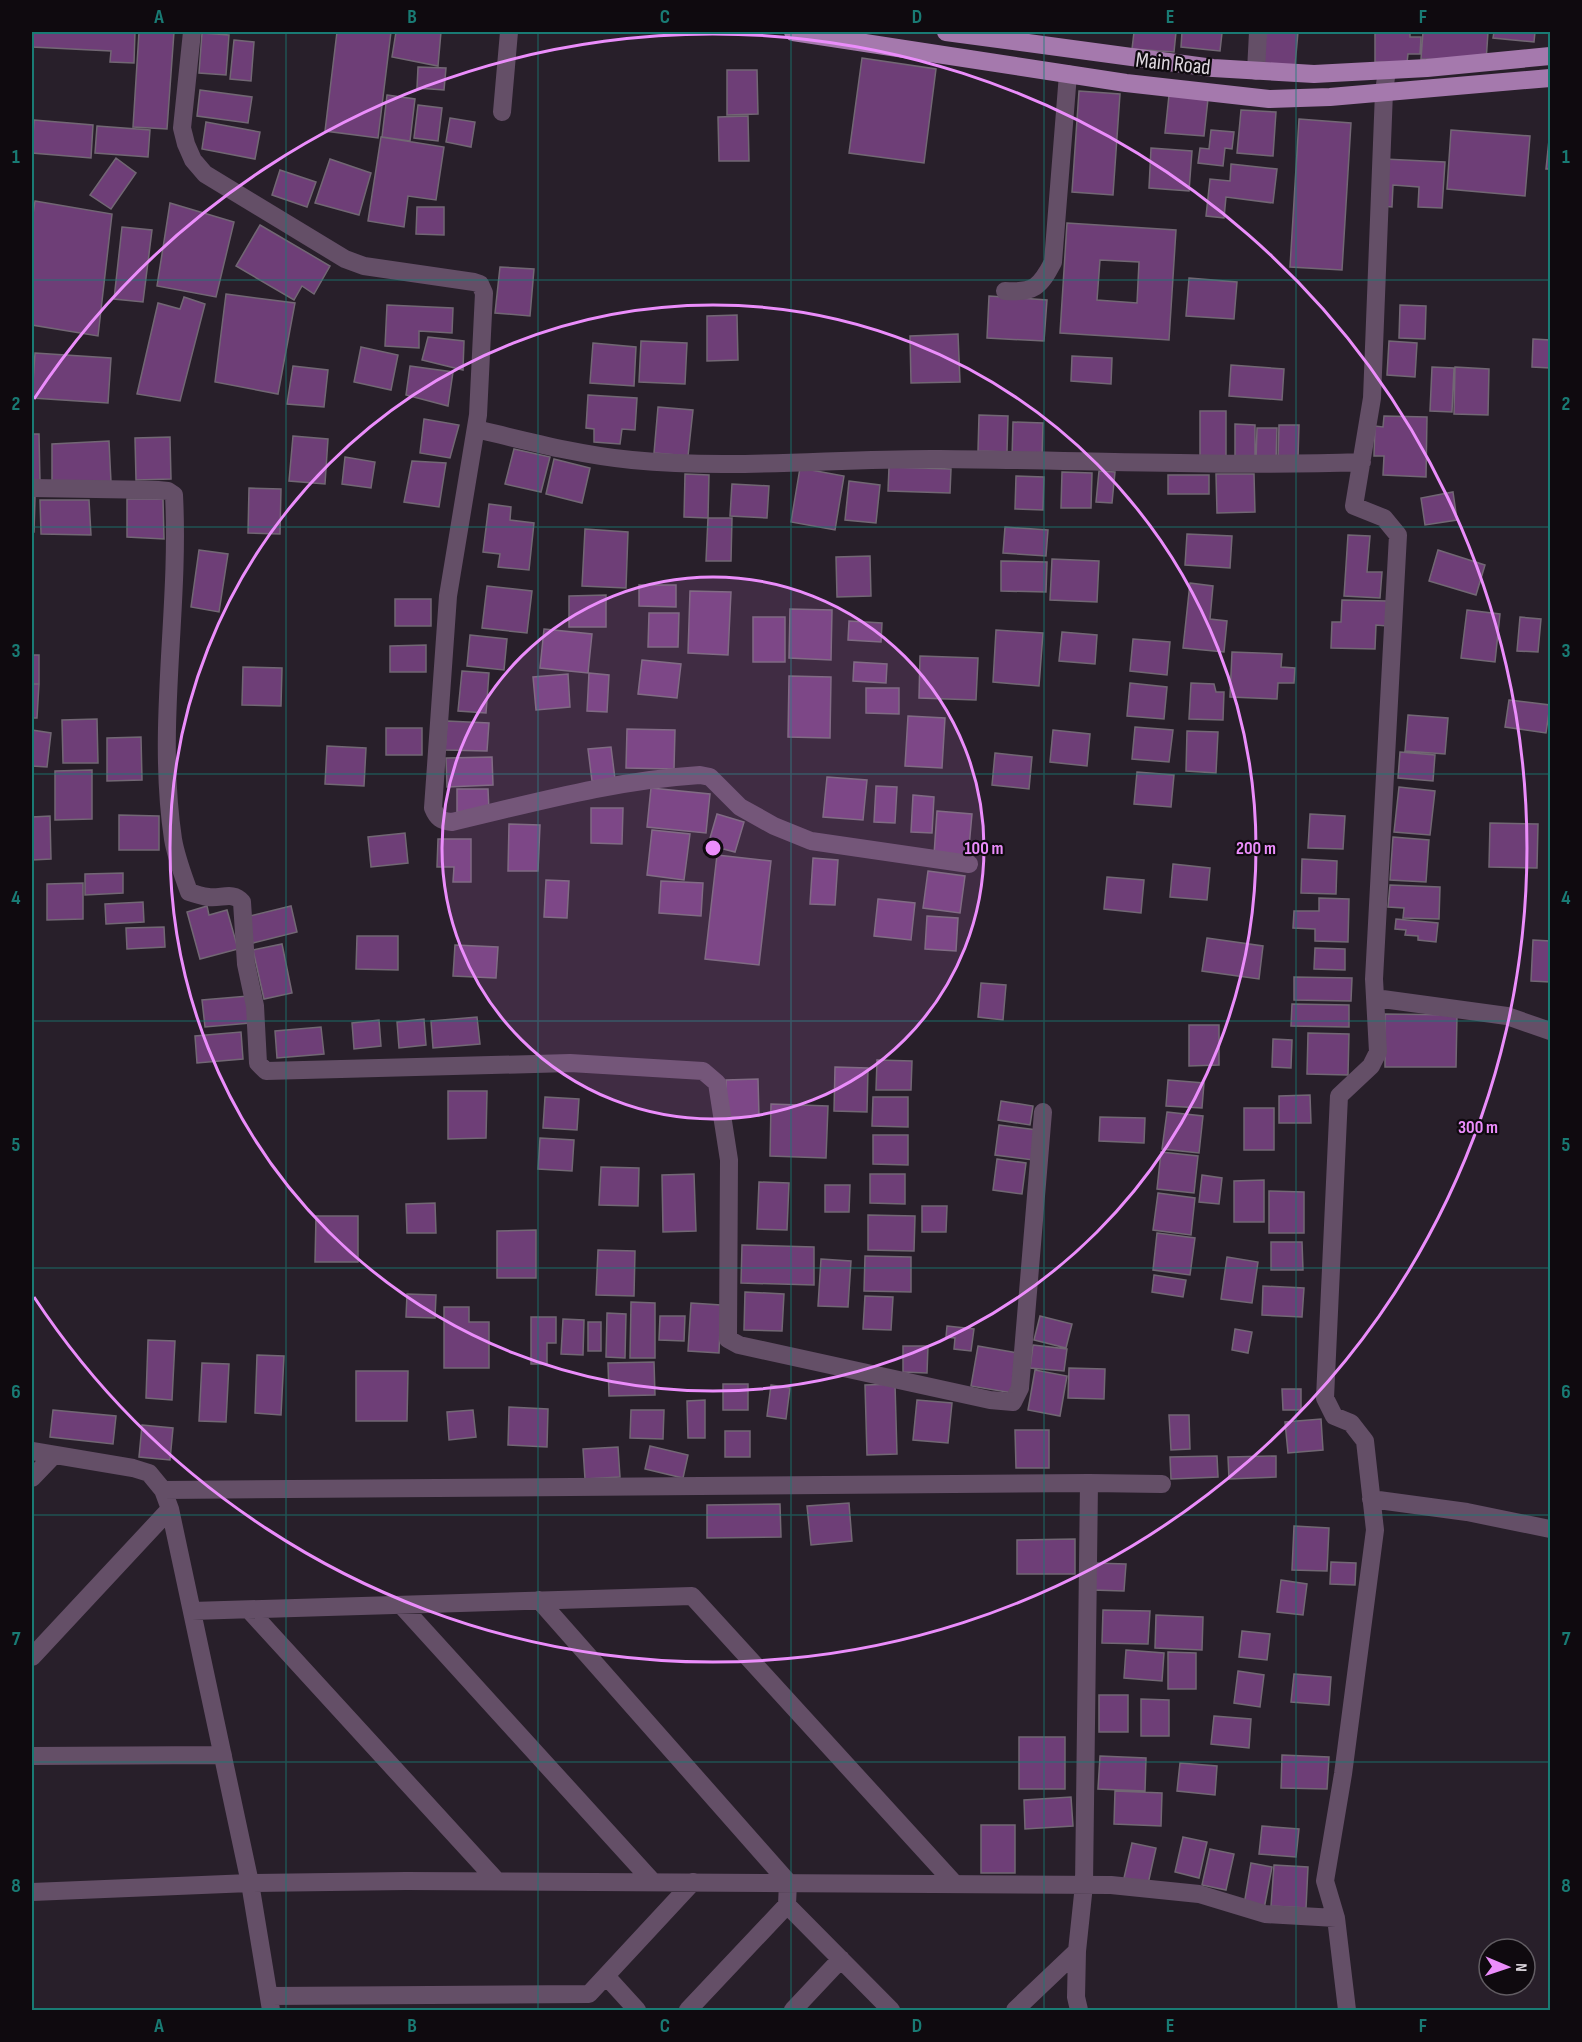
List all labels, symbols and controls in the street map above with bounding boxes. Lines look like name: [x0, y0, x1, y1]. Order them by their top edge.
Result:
text: A: [153, 5, 164, 29]
text: B: [407, 5, 417, 29]
text: C: [660, 5, 670, 29]
text: D: [912, 5, 922, 29]
text: E: [1166, 5, 1174, 29]
text: F: [1419, 5, 1427, 29]
street label: Main Road: [1134, 47, 1212, 81]
text: 1: [12, 145, 20, 169]
text: 1: [1562, 145, 1570, 169]
text: 2: [12, 392, 20, 416]
text: 2: [1562, 392, 1570, 416]
text: 3: [12, 639, 21, 663]
text: 3: [1562, 639, 1571, 663]
centre of rings: [703, 838, 723, 858]
text: 100 m: [965, 838, 1004, 859]
text: 200 m: [1236, 838, 1276, 859]
text: 4: [11, 886, 21, 910]
text: 4: [1561, 886, 1571, 910]
text: 300 m: [1458, 1117, 1498, 1138]
text: 5: [12, 1133, 21, 1157]
text: 5: [1562, 1133, 1571, 1157]
text: 6: [11, 1380, 21, 1404]
text: 6: [1561, 1380, 1571, 1404]
text: 7: [12, 1627, 21, 1651]
text: 7: [1562, 1627, 1571, 1651]
text: 8: [11, 1874, 21, 1898]
text: 8: [1561, 1874, 1571, 1898]
north arrow: [1477, 1937, 1537, 1997]
text: N: [1511, 1963, 1530, 1972]
text: A: [153, 2014, 164, 2038]
text: B: [407, 2014, 417, 2038]
text: C: [660, 2014, 670, 2038]
text: D: [912, 2014, 922, 2038]
text: E: [1166, 2014, 1174, 2038]
text: F: [1419, 2014, 1427, 2038]

